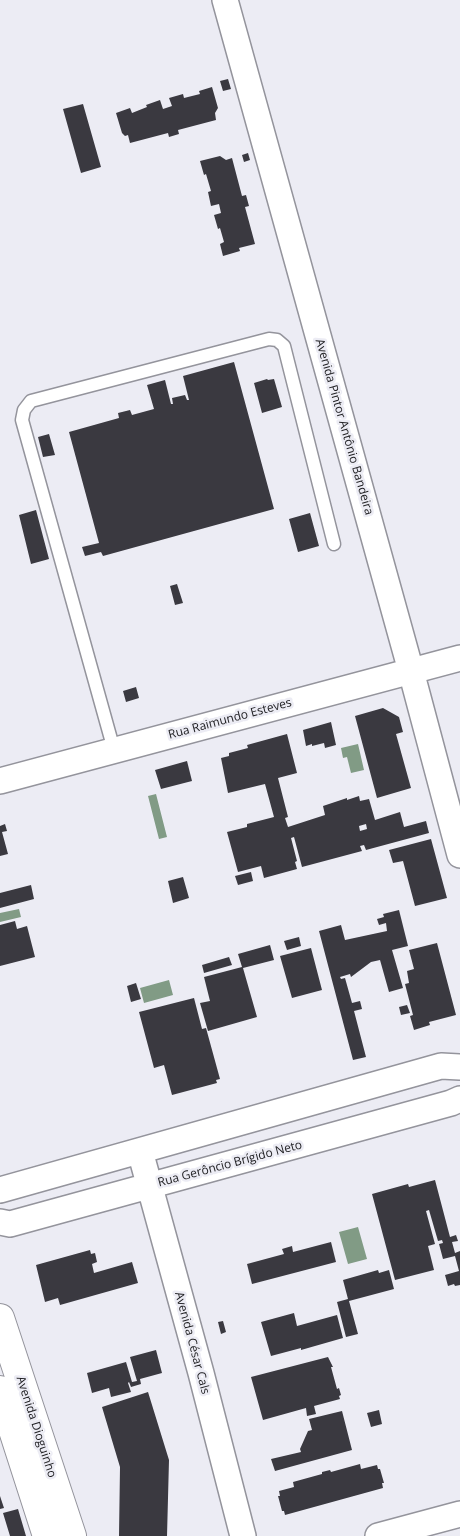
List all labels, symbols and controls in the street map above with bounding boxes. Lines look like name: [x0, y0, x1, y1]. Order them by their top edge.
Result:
street label: Avenida Pintor Antônio Bandeira: [312, 337, 376, 517]
street label: Rua Raimundo Esteves: [167, 696, 293, 742]
street label: Rua Gerôncio Brígido Neto: [156, 1138, 304, 1190]
street label: Avenida César Cals: [171, 1290, 213, 1396]
street label: Avenida Dioguinho: [13, 1375, 59, 1479]

